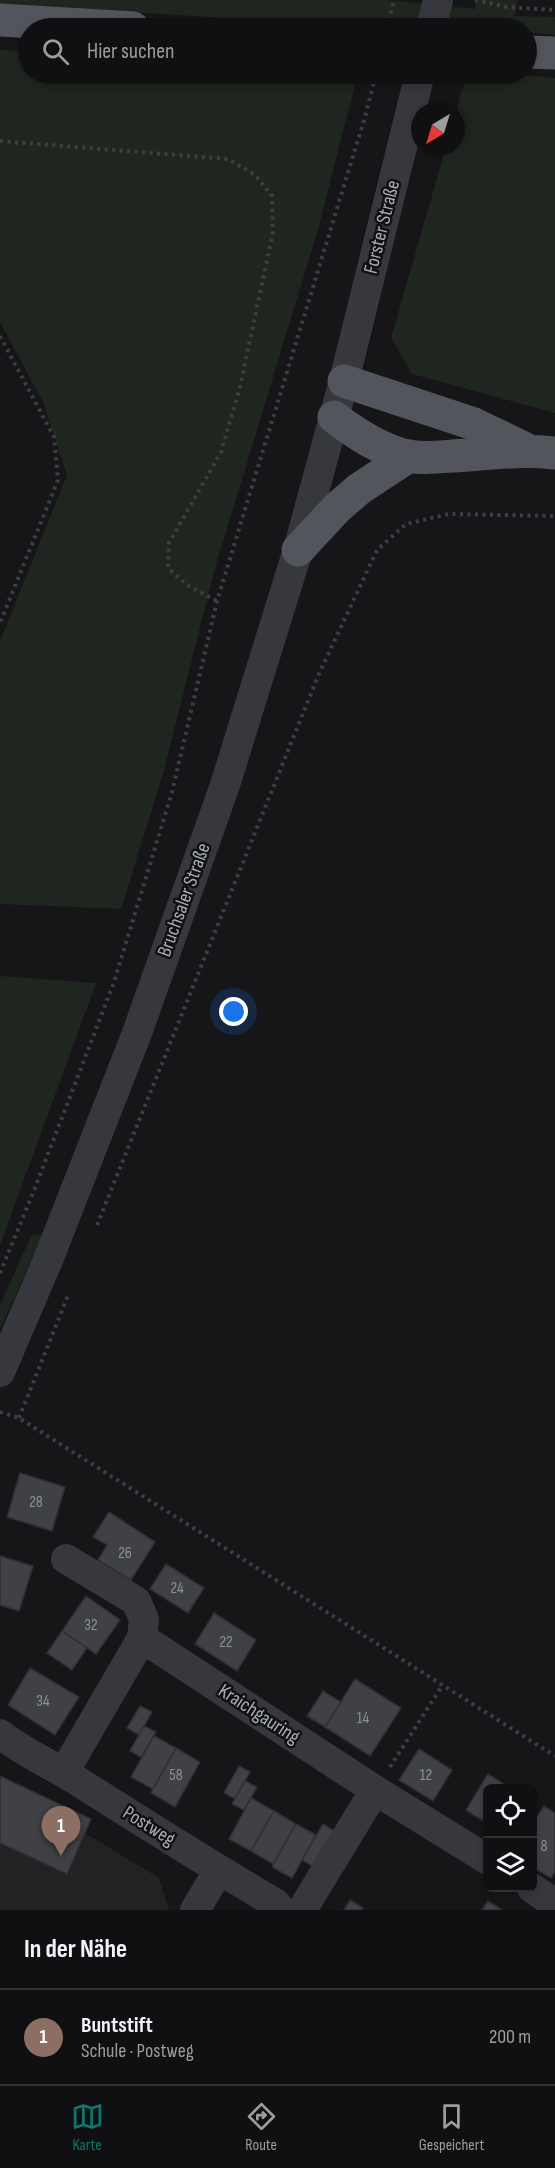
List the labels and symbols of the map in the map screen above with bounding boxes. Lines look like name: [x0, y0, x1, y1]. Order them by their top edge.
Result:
north arrow: [411, 102, 465, 156]
street label: Forster Straße: [359, 178, 405, 276]
street label: Bruchsaler Straße: [152, 840, 216, 960]
your location: [219, 997, 248, 1026]
house number: 28: [29, 1493, 43, 1512]
house number: 26: [118, 1544, 132, 1563]
house number: 24: [170, 1579, 184, 1598]
house number: 32: [84, 1616, 98, 1635]
house number: 22: [219, 1633, 233, 1652]
street label: Kraichgauring: [214, 1679, 304, 1749]
house number: 34: [36, 1692, 50, 1711]
house number: 14: [357, 1709, 369, 1728]
house number: 58: [169, 1766, 183, 1785]
house number: 12: [420, 1766, 432, 1785]
street label: Postweg: [118, 1801, 180, 1851]
pin: 1: [42, 1806, 80, 1856]
house number: 8: [540, 1837, 548, 1856]

